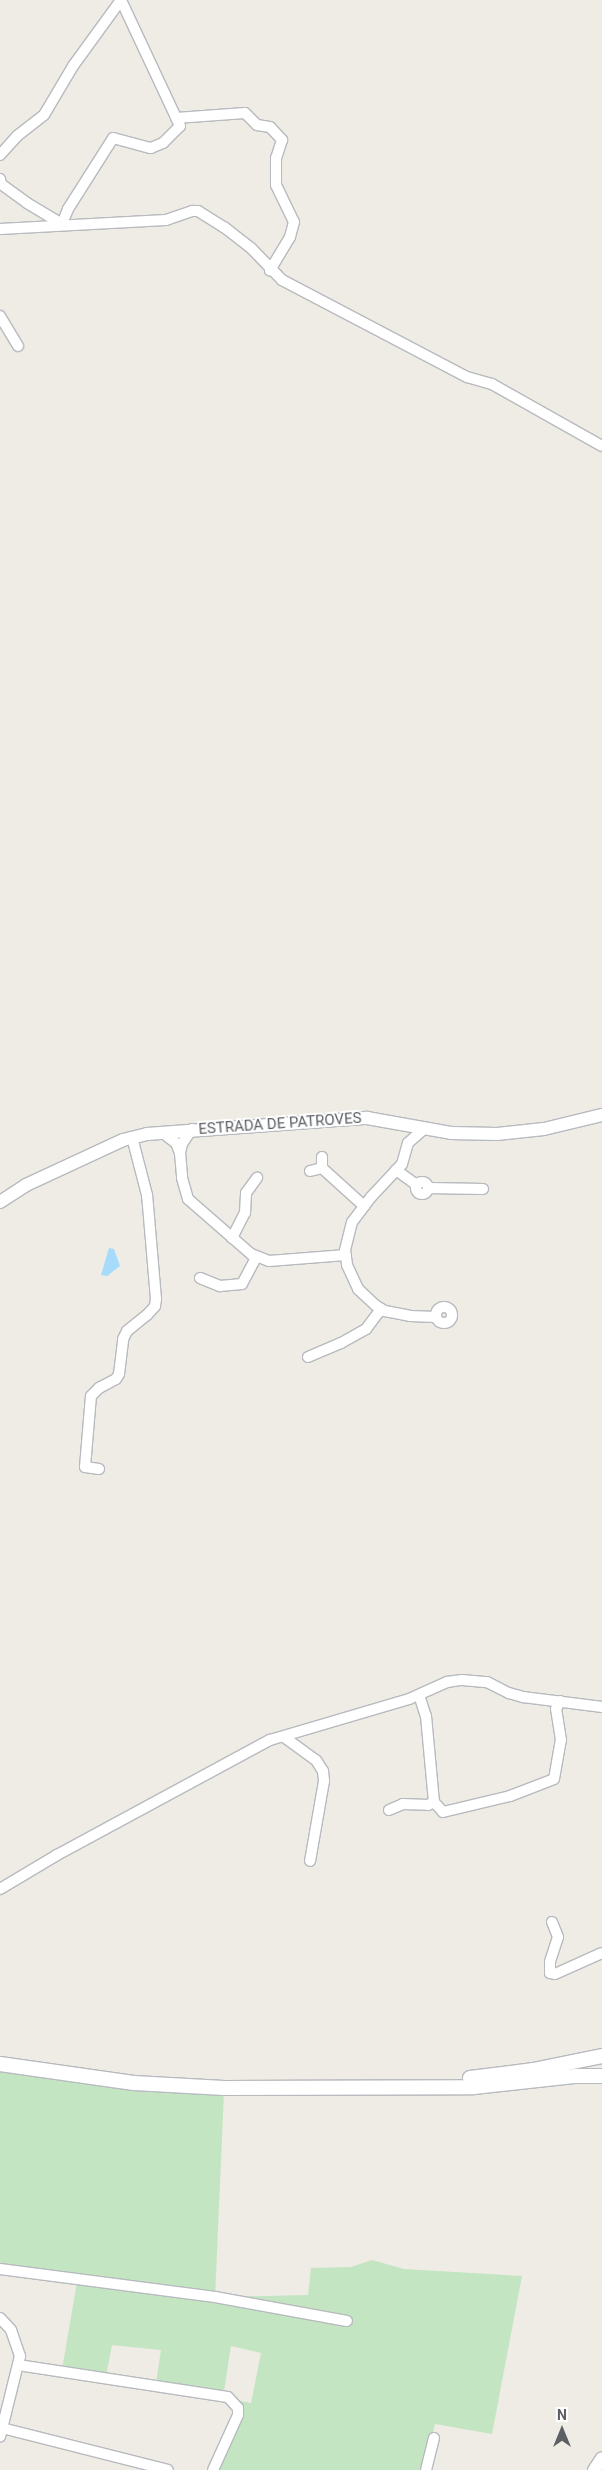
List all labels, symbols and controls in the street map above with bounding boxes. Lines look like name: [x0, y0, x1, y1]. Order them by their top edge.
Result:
street label: ESTRADA DE PATROVES: [198, 1109, 362, 1139]
north arrow: [537, 2405, 587, 2455]
text: N: [557, 2407, 567, 2423]

